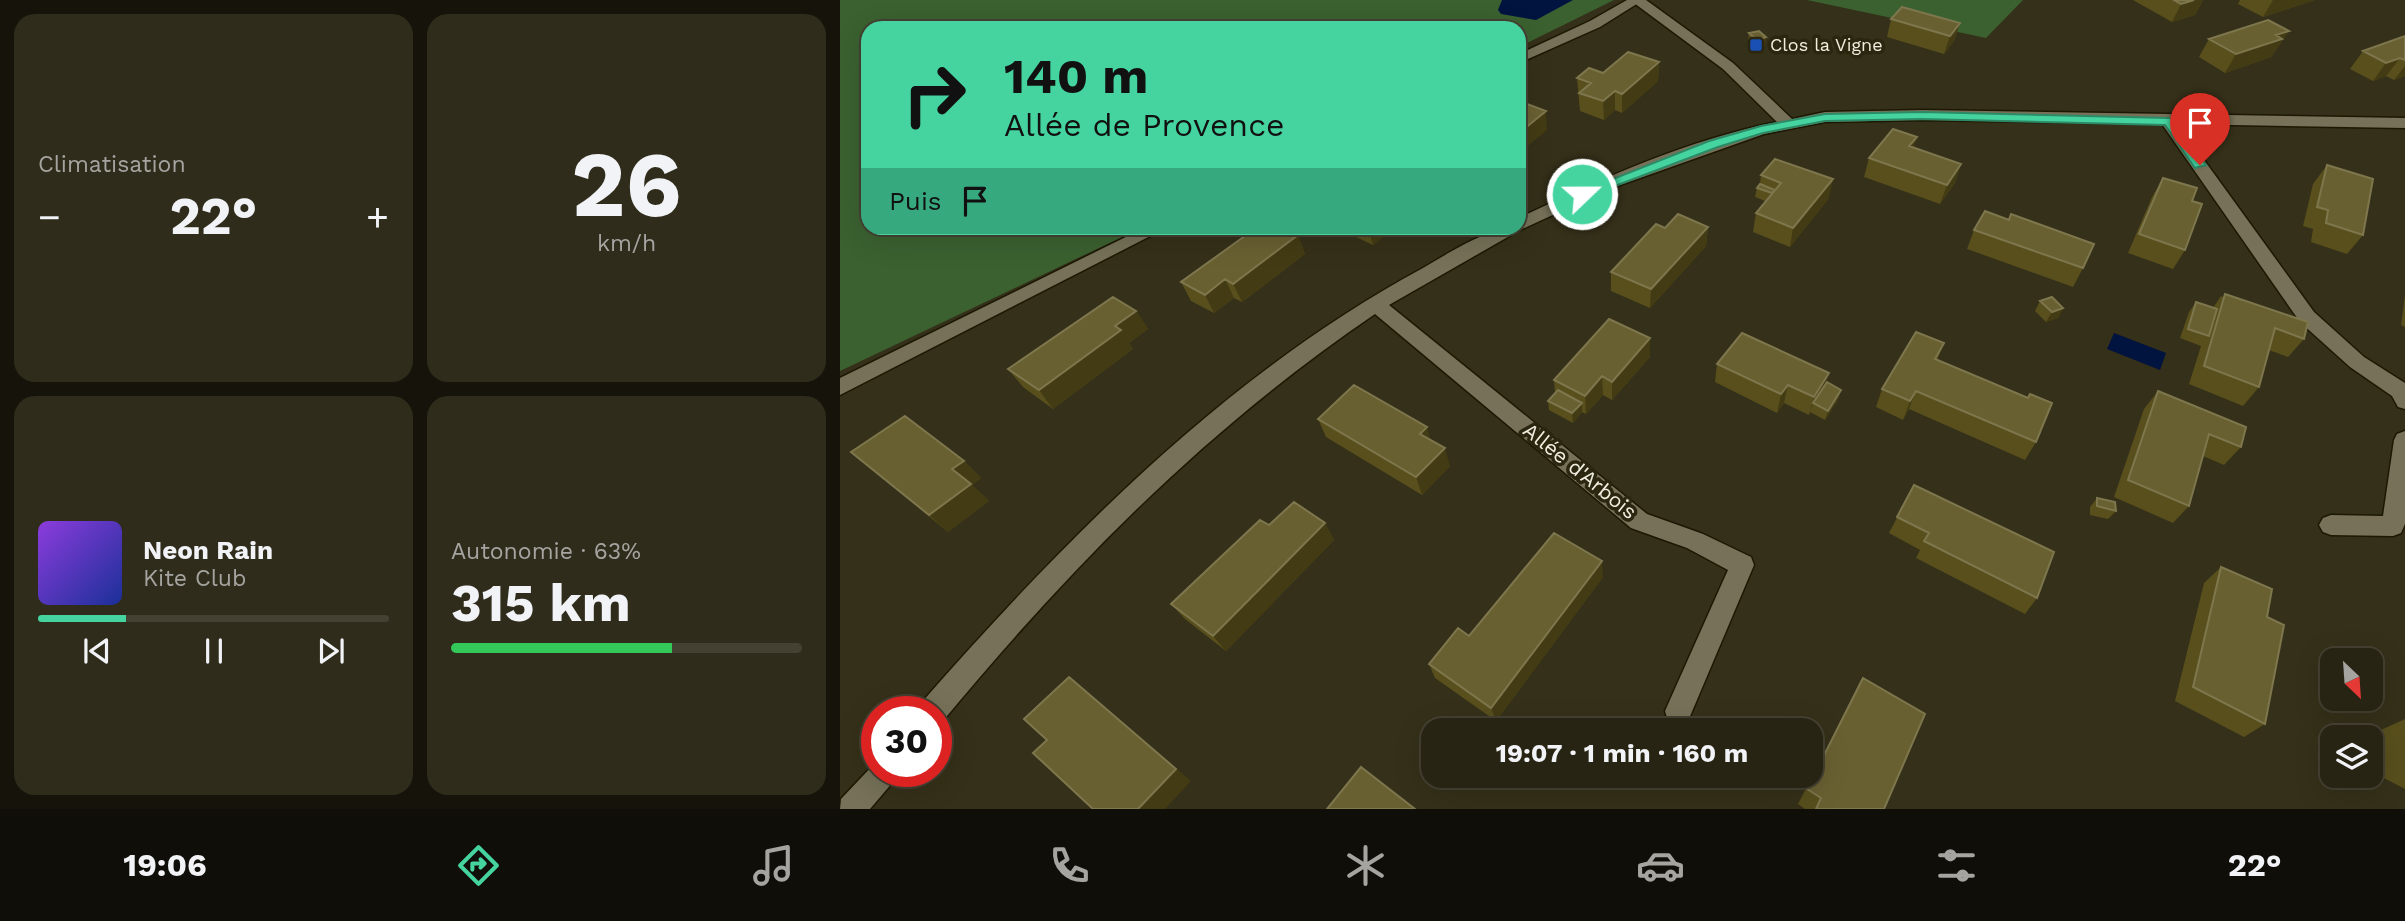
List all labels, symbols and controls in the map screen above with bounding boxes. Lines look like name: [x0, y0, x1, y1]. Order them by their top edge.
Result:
place label: Clos la Vigne: [1770, 34, 1883, 55]
marker: Clos la Vigne: [1748, 37, 1764, 53]
text: 140 m: [1004, 47, 1148, 105]
icon: right: [889, 49, 980, 140]
pin: [2170, 93, 2230, 165]
icon: arrive: [2181, 104, 2219, 142]
text: Allée de Provence: [1004, 106, 1285, 144]
text: 26: [571, 131, 682, 238]
text: Climatisation: [38, 151, 186, 178]
position arrow: [1545, 157, 1619, 231]
icon: arrive: [956, 182, 994, 220]
text: 22°: [170, 186, 257, 247]
text: Puis: [889, 186, 942, 216]
text: −: [38, 195, 61, 239]
text: +: [366, 195, 389, 239]
text: km/h: [597, 230, 656, 257]
street label: Allée d'Arbois: [1518, 417, 1642, 524]
text: Neon Rain: [143, 535, 273, 565]
text: Autonomie · 63%: [451, 538, 641, 565]
text: Kite Club: [143, 565, 246, 592]
text: 315 km: [451, 573, 631, 634]
icon: previous: [78, 632, 116, 670]
icon: pause: [195, 632, 233, 670]
icon: next: [312, 632, 350, 670]
north arrow: [2320, 648, 2384, 710]
map controls: [2320, 648, 2383, 788]
speed limit sign: 30: [861, 696, 952, 787]
button: layers: [2320, 725, 2383, 788]
text: 19:07 · 1 min · 160 m: [1496, 738, 1748, 768]
icon: directions: [454, 841, 503, 890]
icon: music: [749, 841, 798, 890]
icon: phone: [1045, 841, 1094, 890]
icon: climate: [1341, 841, 1390, 890]
icon: car: [1636, 841, 1685, 890]
icon: filters: [1932, 841, 1981, 890]
text: 19:06: [123, 846, 207, 884]
text: 22°: [2228, 846, 2282, 884]

